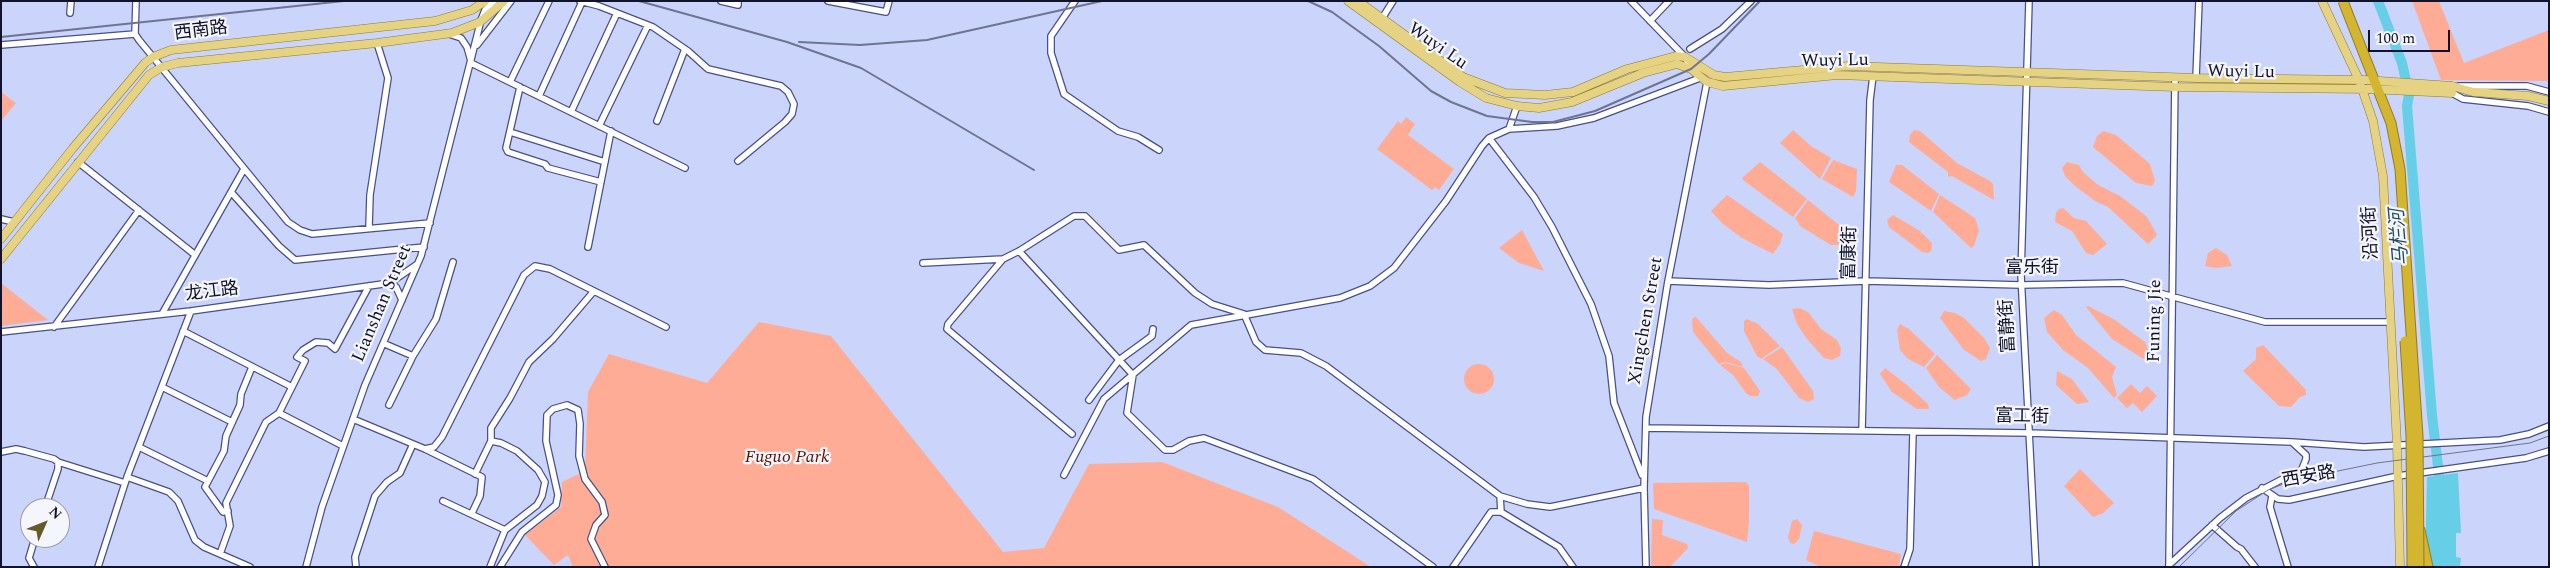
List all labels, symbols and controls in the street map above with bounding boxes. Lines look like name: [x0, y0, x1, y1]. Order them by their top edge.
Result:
street label: 西南路: [173, 18, 229, 46]
street label: Wuyi Lu: [1403, 19, 1471, 75]
scale bar: [2370, 20, 2452, 52]
text: 100 m: [2376, 27, 2415, 50]
street label: Wuyi Lu: [1801, 51, 1869, 73]
street label: Wuyi Lu: [2207, 62, 2275, 84]
street label: 沿河街: [2360, 205, 2384, 261]
water label: 马栏河: [2387, 208, 2415, 266]
street label: 富康街: [1840, 226, 1862, 280]
street label: Lianshan Street: [349, 242, 417, 366]
street label: Xingchen Street: [1625, 256, 1669, 386]
street label: 富乐街: [2005, 258, 2059, 280]
street label: 龙江路: [184, 279, 240, 307]
street label: Funing Jie: [2144, 279, 2168, 363]
street label: 富静街: [1997, 298, 2021, 354]
street label: 富工街: [1995, 407, 2049, 429]
park label: Fuguo Park: [745, 447, 829, 469]
street label: 西安路: [2281, 463, 2337, 493]
north arrow: [20, 498, 70, 548]
text: N: [44, 502, 67, 524]

